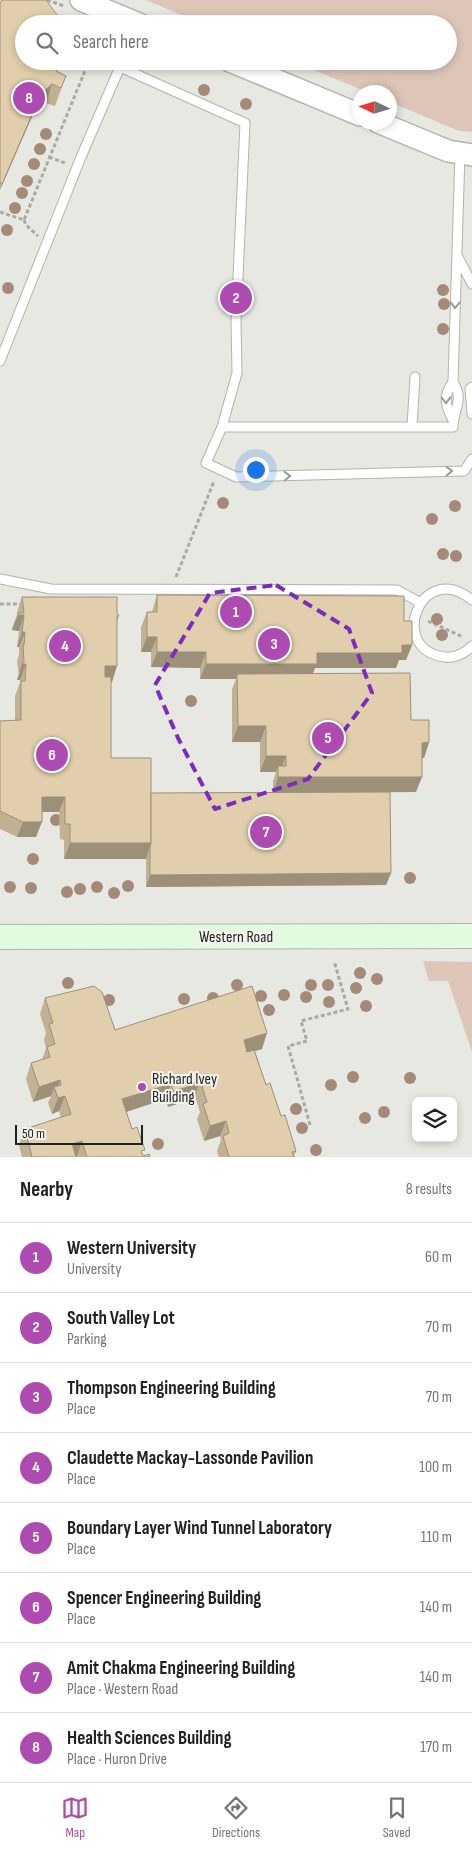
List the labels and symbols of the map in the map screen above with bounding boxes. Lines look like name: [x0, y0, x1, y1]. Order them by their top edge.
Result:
pin: 8: [13, 79, 45, 117]
north arrow: [352, 85, 397, 130]
pin: 2: [220, 279, 252, 317]
one-way arrow: [449, 301, 460, 309]
one-way arrow: [441, 397, 452, 405]
your location: [243, 457, 269, 483]
one-way arrow: [446, 466, 453, 476]
one-way arrow: [283, 470, 291, 481]
pin: 1: [220, 593, 252, 631]
pin: 3: [258, 625, 290, 663]
pin: 4: [49, 627, 81, 665]
pin: 5: [312, 719, 344, 757]
pin: 6: [36, 736, 68, 774]
pin: 7: [250, 813, 282, 851]
street label: Western Road: [199, 928, 273, 947]
place label: Richard Ivey Building: [152, 1070, 217, 1107]
marker: Richard Ivey Building: [136, 1081, 148, 1093]
scale bar: [15, 1122, 142, 1145]

